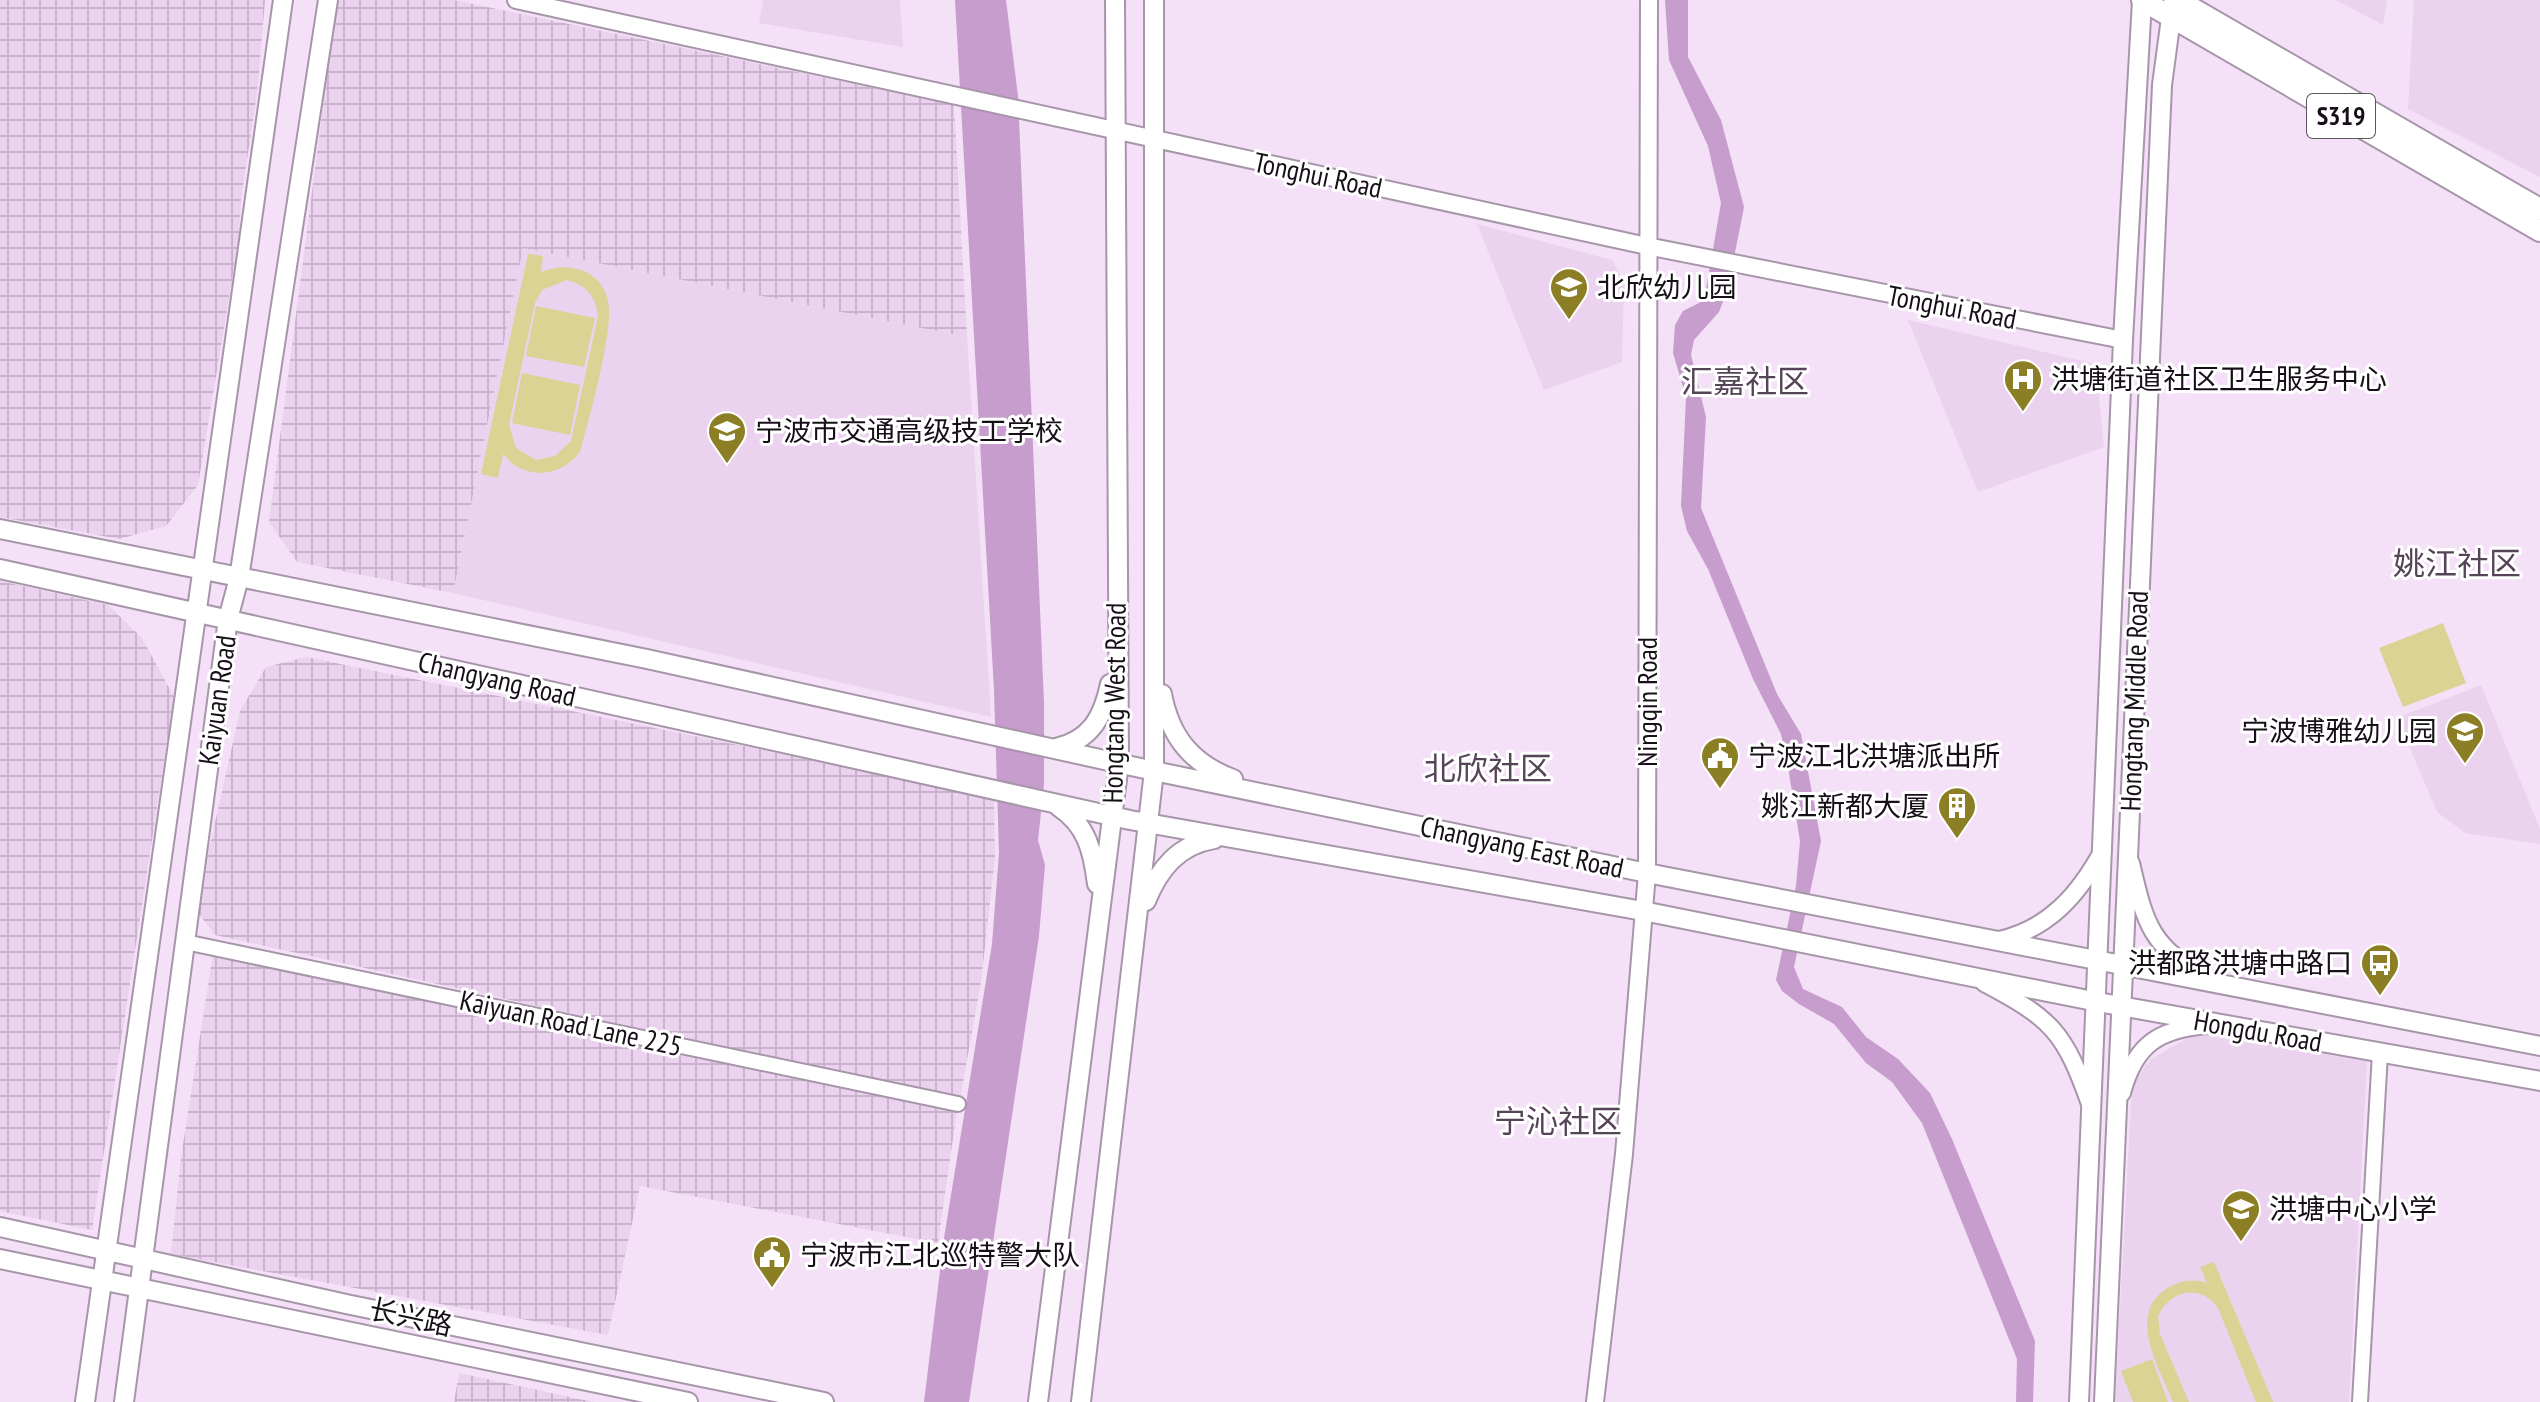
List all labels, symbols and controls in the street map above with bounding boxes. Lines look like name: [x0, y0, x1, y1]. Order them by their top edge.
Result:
road number: S319: [2307, 94, 2375, 138]
street label: Tonghui Road: [1250, 143, 1386, 206]
school or university icon: 北欣幼儿园: [1548, 266, 1590, 321]
place label: 北欣幼儿园: [1597, 268, 1737, 305]
street label: Tonghui Road: [1885, 276, 2020, 337]
hospital icon: 洪塘街道社区卫生服务中心: [2002, 358, 2044, 413]
district label: 汇嘉社区: [1681, 360, 1809, 402]
place label: 洪塘街道社区卫生服务中心: [2051, 360, 2387, 397]
school or university icon: 宁波市交通高级技工学校: [706, 410, 748, 465]
place label: 宁波市交通高级技工学校: [755, 412, 1063, 449]
district label: 姚江社区: [2393, 542, 2521, 584]
street label: Hongtang Middle Road: [2111, 590, 2156, 812]
street label: Hongtang West Road: [1093, 602, 1134, 804]
street label: Kaiyuan Road: [189, 633, 244, 767]
street label: Ningqin Road: [1628, 637, 1665, 767]
street label: Changyang Road: [415, 642, 579, 715]
school or university icon: 宁波博雅幼儿园: [2444, 710, 2486, 765]
place label: 宁波博雅幼儿园: [2241, 712, 2437, 749]
public building icon: 宁波江北洪塘派出所: [1699, 735, 1741, 790]
place label: 宁波江北洪塘派出所: [1748, 737, 2000, 774]
district label: 北欣社区: [1424, 747, 1552, 789]
building icon: 姚江新都大厦: [1936, 785, 1978, 840]
place label: 姚江新都大厦: [1761, 787, 1929, 824]
street label: Changyang East Road: [1417, 807, 1627, 886]
bus stop icon: 洪都路洪塘中路口: [2359, 942, 2401, 997]
place label: 洪都路洪塘中路口: [2128, 944, 2352, 981]
street label: Kaiyuan Road Lane 225: [457, 981, 686, 1064]
street label: Hongdu Road: [2191, 1001, 2325, 1060]
district label: 宁沁社区: [1494, 1100, 1622, 1142]
school or university icon: 洪塘中心小学: [2220, 1188, 2262, 1243]
place label: 洪塘中心小学: [2269, 1190, 2437, 1227]
public building icon: 宁波市江北巡特警大队: [751, 1234, 793, 1289]
place label: 宁波市江北巡特警大队: [800, 1236, 1080, 1273]
street label: 长兴路: [366, 1290, 456, 1343]

